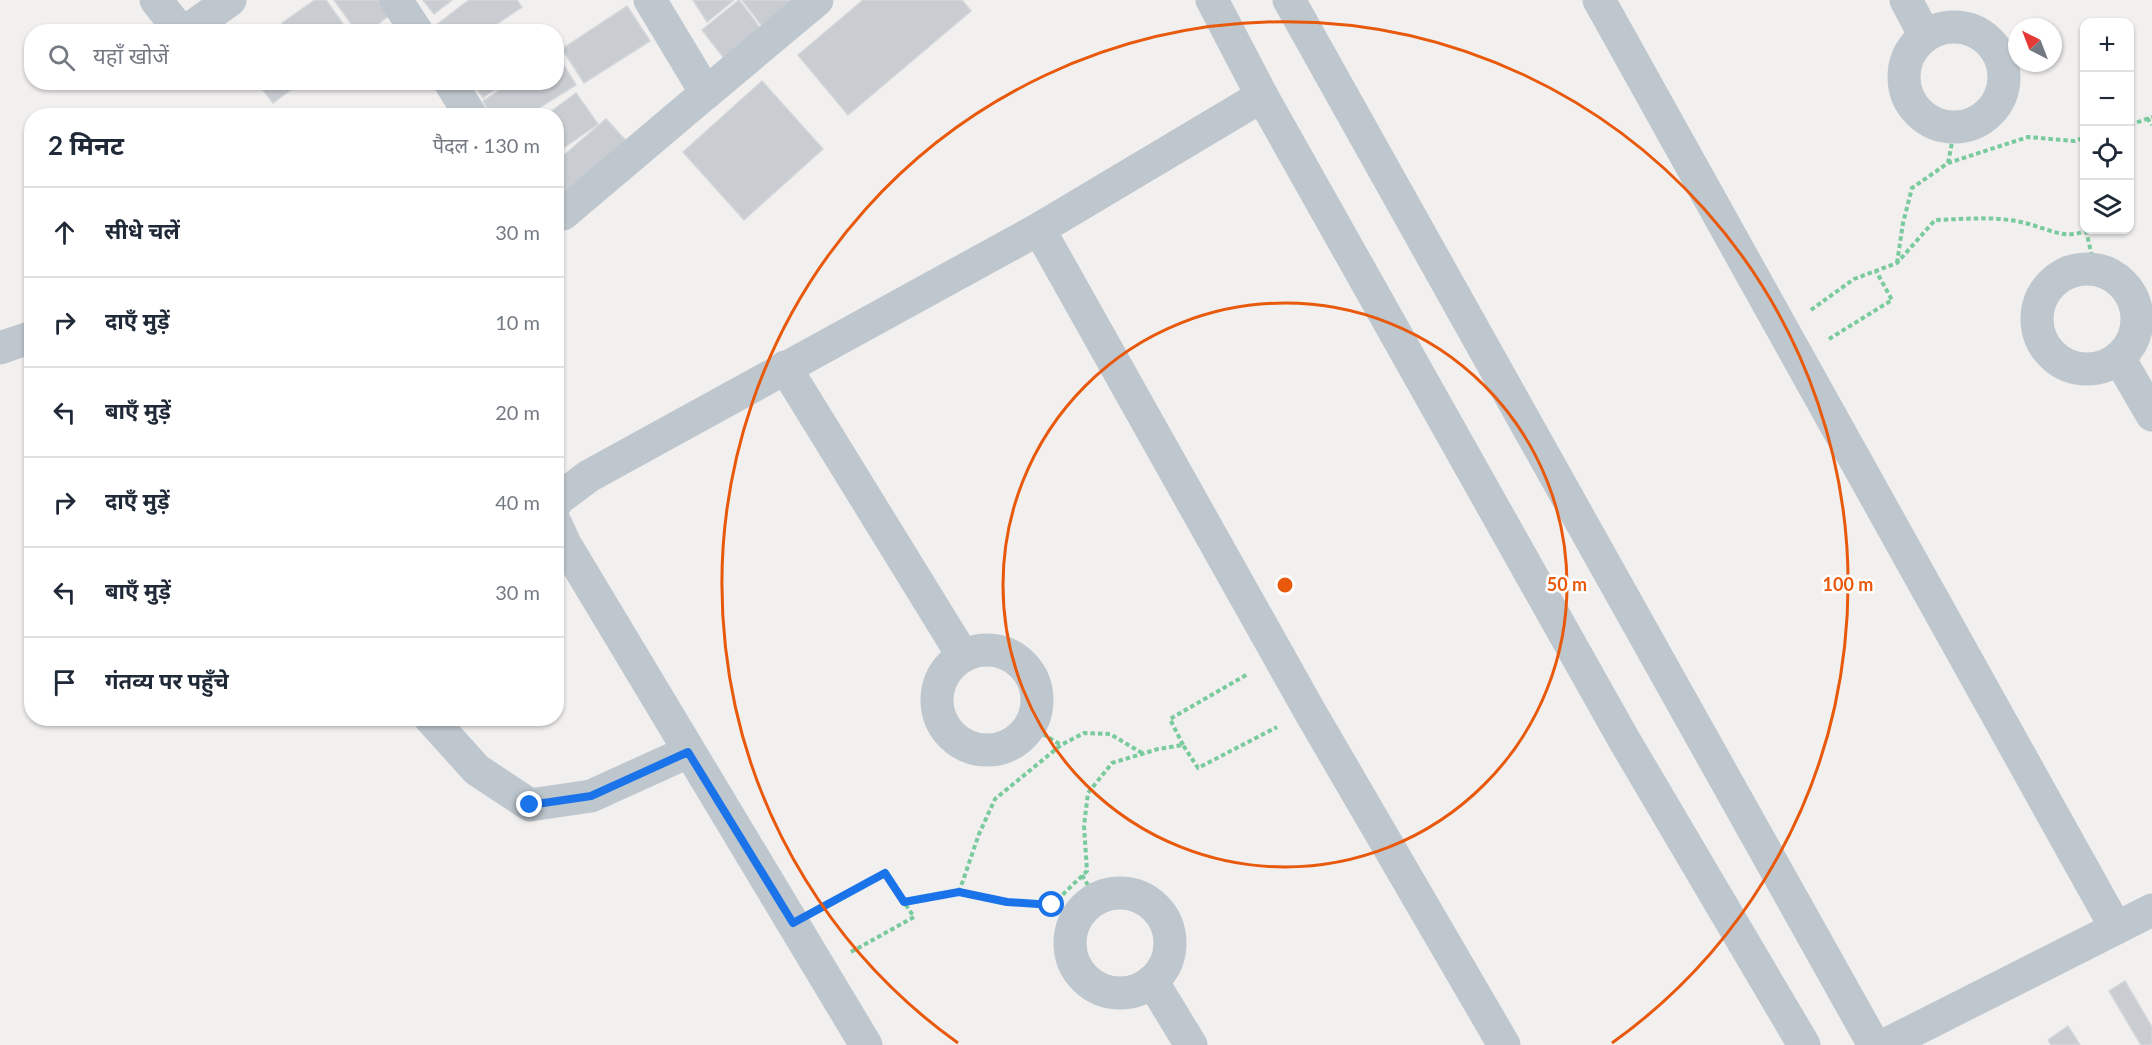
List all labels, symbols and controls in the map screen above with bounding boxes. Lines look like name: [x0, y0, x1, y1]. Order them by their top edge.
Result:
north arrow: [2008, 18, 2062, 72]
map controls: [2080, 18, 2134, 234]
button: +: [2080, 18, 2134, 72]
search box: [24, 24, 564, 90]
icon: search: [45, 41, 78, 74]
text: यहाँ खोजें: [93, 42, 169, 69]
button: −: [2080, 72, 2134, 126]
button: locate: [2080, 126, 2134, 180]
text: 2 मिनट: [48, 129, 124, 161]
text: पैदल · 130 m: [433, 133, 540, 157]
button: layers: [2080, 180, 2134, 234]
icon: ahead: [48, 216, 81, 249]
text: सीधे चलें: [105, 217, 180, 244]
text: 30 m: [495, 220, 540, 244]
icon: right: [48, 306, 81, 339]
text: दाएँ मुड़ें: [105, 307, 169, 334]
text: 10 m: [495, 310, 540, 334]
icon: left: [48, 396, 81, 429]
text: बाएँ मुड़ें: [105, 397, 171, 424]
text: 20 m: [495, 400, 540, 424]
icon: right: [48, 486, 81, 519]
text: दाएँ मुड़ें: [105, 487, 169, 514]
text: 40 m: [495, 490, 540, 514]
text: 50 m: [1547, 573, 1587, 595]
text: 100 m: [1823, 573, 1873, 595]
centre of rings: [1275, 575, 1295, 595]
icon: left: [48, 576, 81, 609]
text: बाएँ मुड़ें: [105, 577, 171, 604]
text: 30 m: [495, 580, 540, 604]
icon: arrive: [48, 666, 81, 699]
text: गंतव्य पर पहुँचे: [105, 667, 229, 694]
route end: [516, 791, 542, 817]
route start: [1038, 891, 1064, 917]

